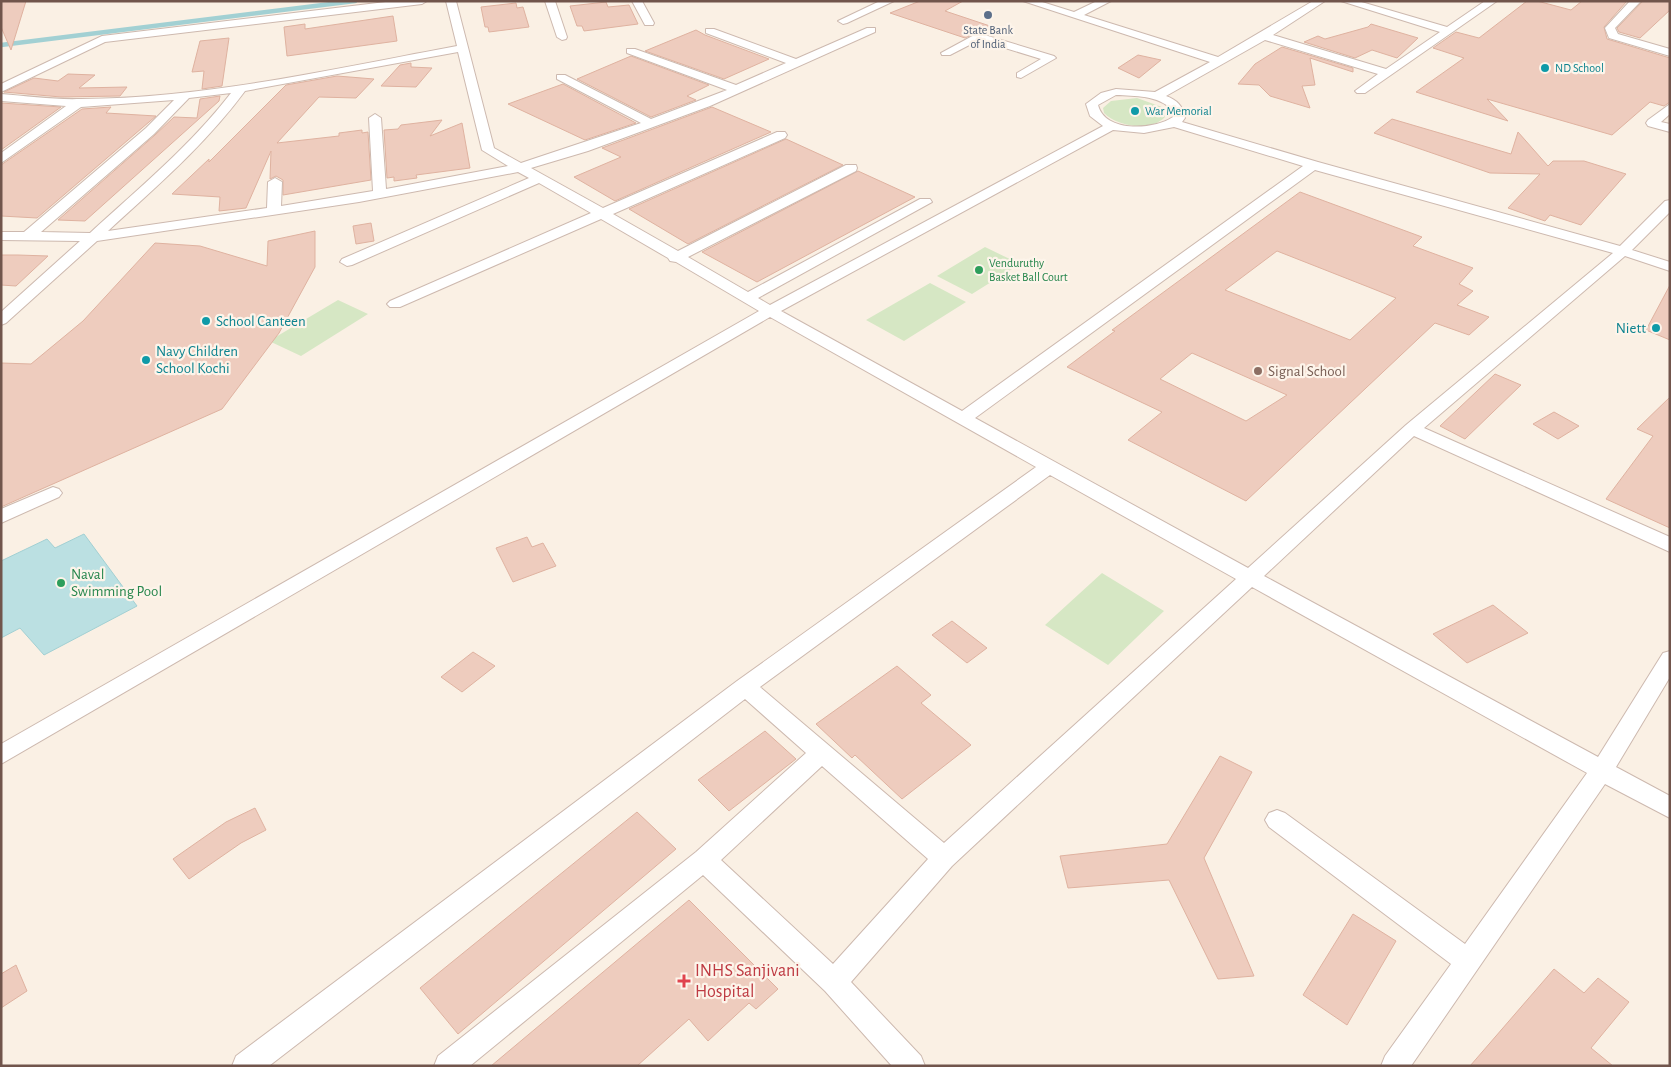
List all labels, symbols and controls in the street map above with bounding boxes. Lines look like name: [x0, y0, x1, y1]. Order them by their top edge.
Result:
marker: State Bank of India: [982, 9, 994, 21]
place label: State Bank of India: [963, 24, 1013, 50]
marker: ND School: [1539, 62, 1551, 74]
place label: ND School: [1555, 62, 1604, 74]
marker: War Memorial: [1129, 105, 1141, 117]
place label: War Memorial: [1145, 105, 1212, 117]
place label: Venduruthy Basket Ball Court: [989, 257, 1068, 283]
marker: Venduruthy Basket Ball Court: [973, 264, 985, 276]
place label: School Canteen: [216, 314, 306, 329]
marker: School Canteen: [200, 315, 212, 327]
place label: Niett: [1616, 321, 1646, 336]
marker: Niett: [1650, 322, 1662, 334]
place label: Navy Children School Kochi: [156, 344, 238, 376]
marker: Navy Children School Kochi: [140, 354, 152, 366]
place label: Signal School: [1268, 364, 1346, 379]
marker: Signal School: [1252, 365, 1264, 377]
place label: Naval Swimming Pool: [71, 567, 162, 599]
marker: Naval Swimming Pool: [55, 577, 67, 589]
place label: INHS Sanjivani Hospital: [695, 962, 800, 1001]
marker: INHS Sanjivani Hospital: [677, 974, 691, 988]

